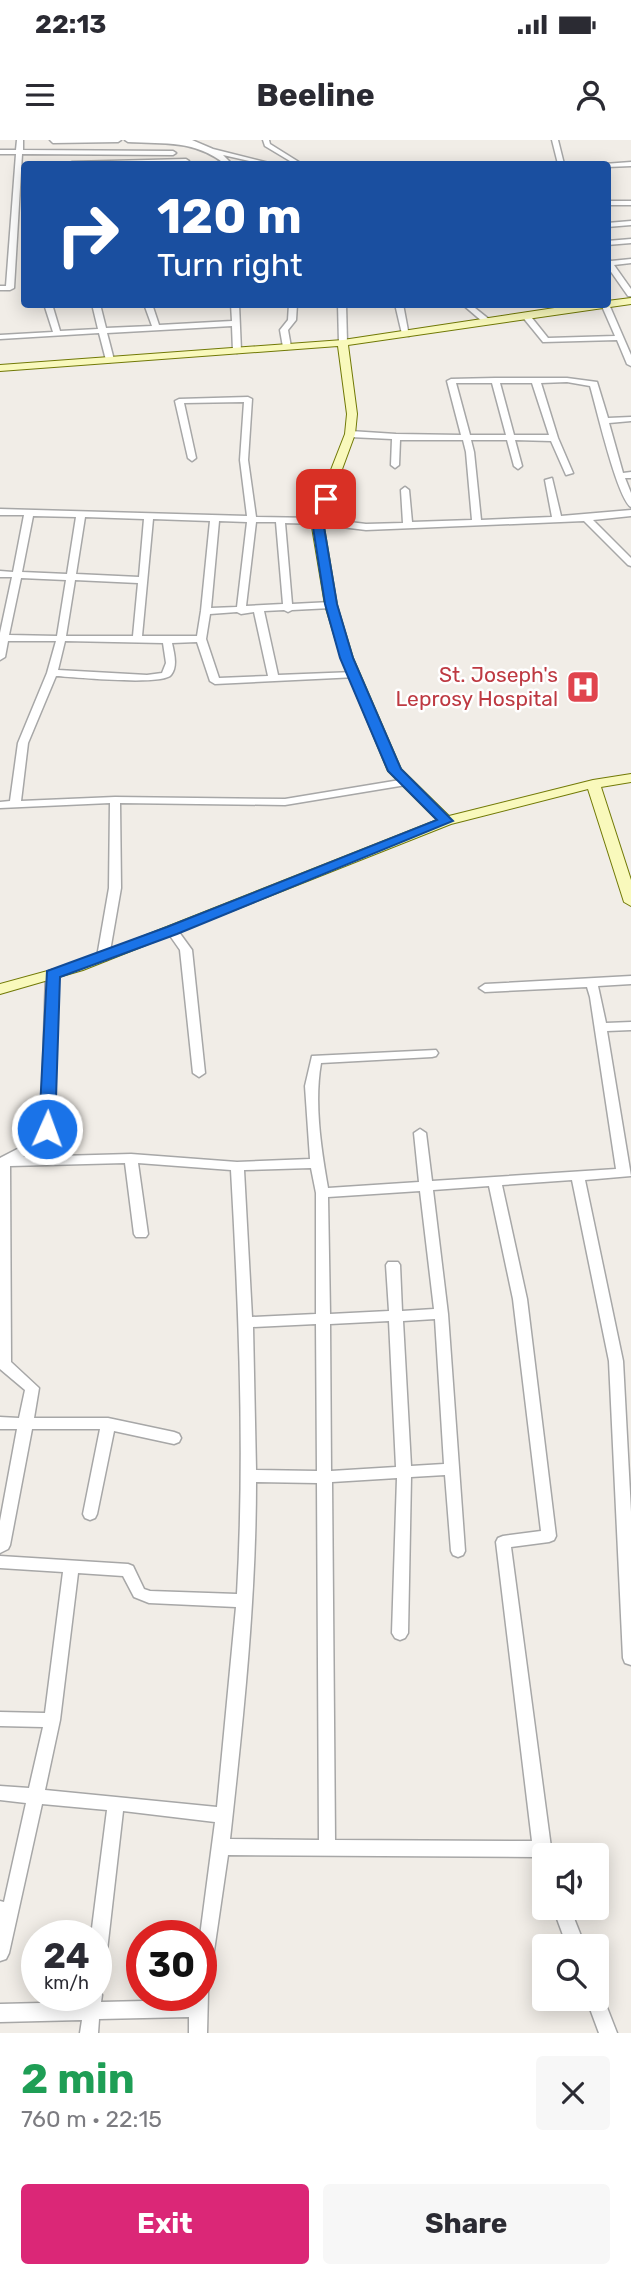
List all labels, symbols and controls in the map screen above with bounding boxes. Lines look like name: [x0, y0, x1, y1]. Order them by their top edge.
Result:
text: 22:13: [35, 9, 106, 40]
icon: menu: [21, 76, 59, 114]
text: Beeline: [256, 76, 375, 114]
icon: person: [572, 76, 610, 114]
text: 120 m: [157, 187, 302, 245]
icon: right: [42, 189, 133, 280]
text: Turn right: [157, 246, 302, 284]
pin: [296, 469, 356, 529]
icon: arrive: [307, 480, 345, 518]
place label: St. Joseph's Leprosy Hospital: [396, 662, 558, 711]
hospital icon: St. Joseph's Leprosy Hospital: [564, 668, 602, 706]
position arrow: [10, 1092, 84, 1166]
map controls: [532, 1843, 609, 2011]
button: sound: [532, 1843, 609, 1920]
speed limit sign: 30: [126, 1920, 217, 2011]
button: search: [532, 1934, 609, 2011]
text: 24: [43, 1935, 90, 1977]
text: km/h: [44, 1972, 89, 1994]
text: 2 min: [21, 2054, 135, 2104]
button: close: [536, 2056, 610, 2130]
text: 760 m · 22:15: [21, 2105, 162, 2133]
button: Exit: [21, 2184, 309, 2264]
button: Share: [323, 2184, 610, 2264]

